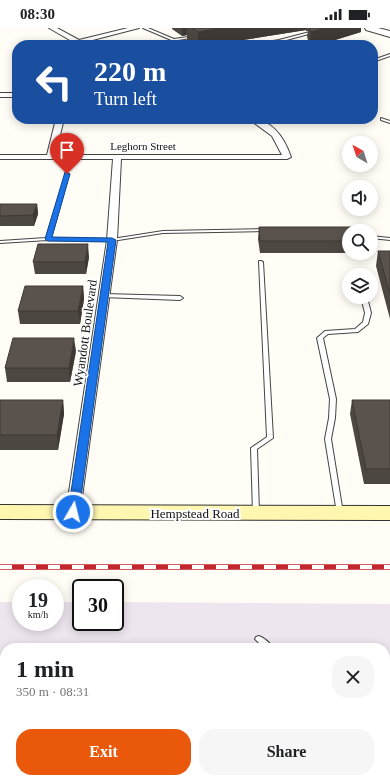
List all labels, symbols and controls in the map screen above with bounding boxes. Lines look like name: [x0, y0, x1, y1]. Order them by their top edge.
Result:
text: 08:30: [20, 6, 55, 22]
icon: left: [28, 56, 80, 108]
text: 220 m: [94, 56, 166, 87]
text: Turn left: [94, 89, 157, 109]
pin: [50, 133, 84, 174]
north arrow: [342, 136, 378, 172]
map controls: [342, 136, 378, 304]
icon: arrive: [56, 139, 78, 161]
street label: Leghorn Street: [110, 140, 176, 152]
button: sound: [342, 180, 378, 216]
button: search: [342, 224, 378, 260]
button: layers: [342, 268, 378, 304]
street label: Wyandott Boulevard: [70, 278, 100, 387]
position arrow: [52, 491, 94, 533]
street label: Hempstead Road: [150, 506, 240, 521]
speed limit sign: 30: [72, 579, 124, 631]
text: 19: [28, 589, 48, 611]
text: km/h: [28, 609, 48, 620]
text: 1 min: [16, 656, 74, 682]
button: close: [332, 656, 374, 698]
text: 350 m · 08:31: [16, 684, 89, 699]
button: Exit: [16, 729, 191, 775]
button: Share: [199, 729, 374, 775]

